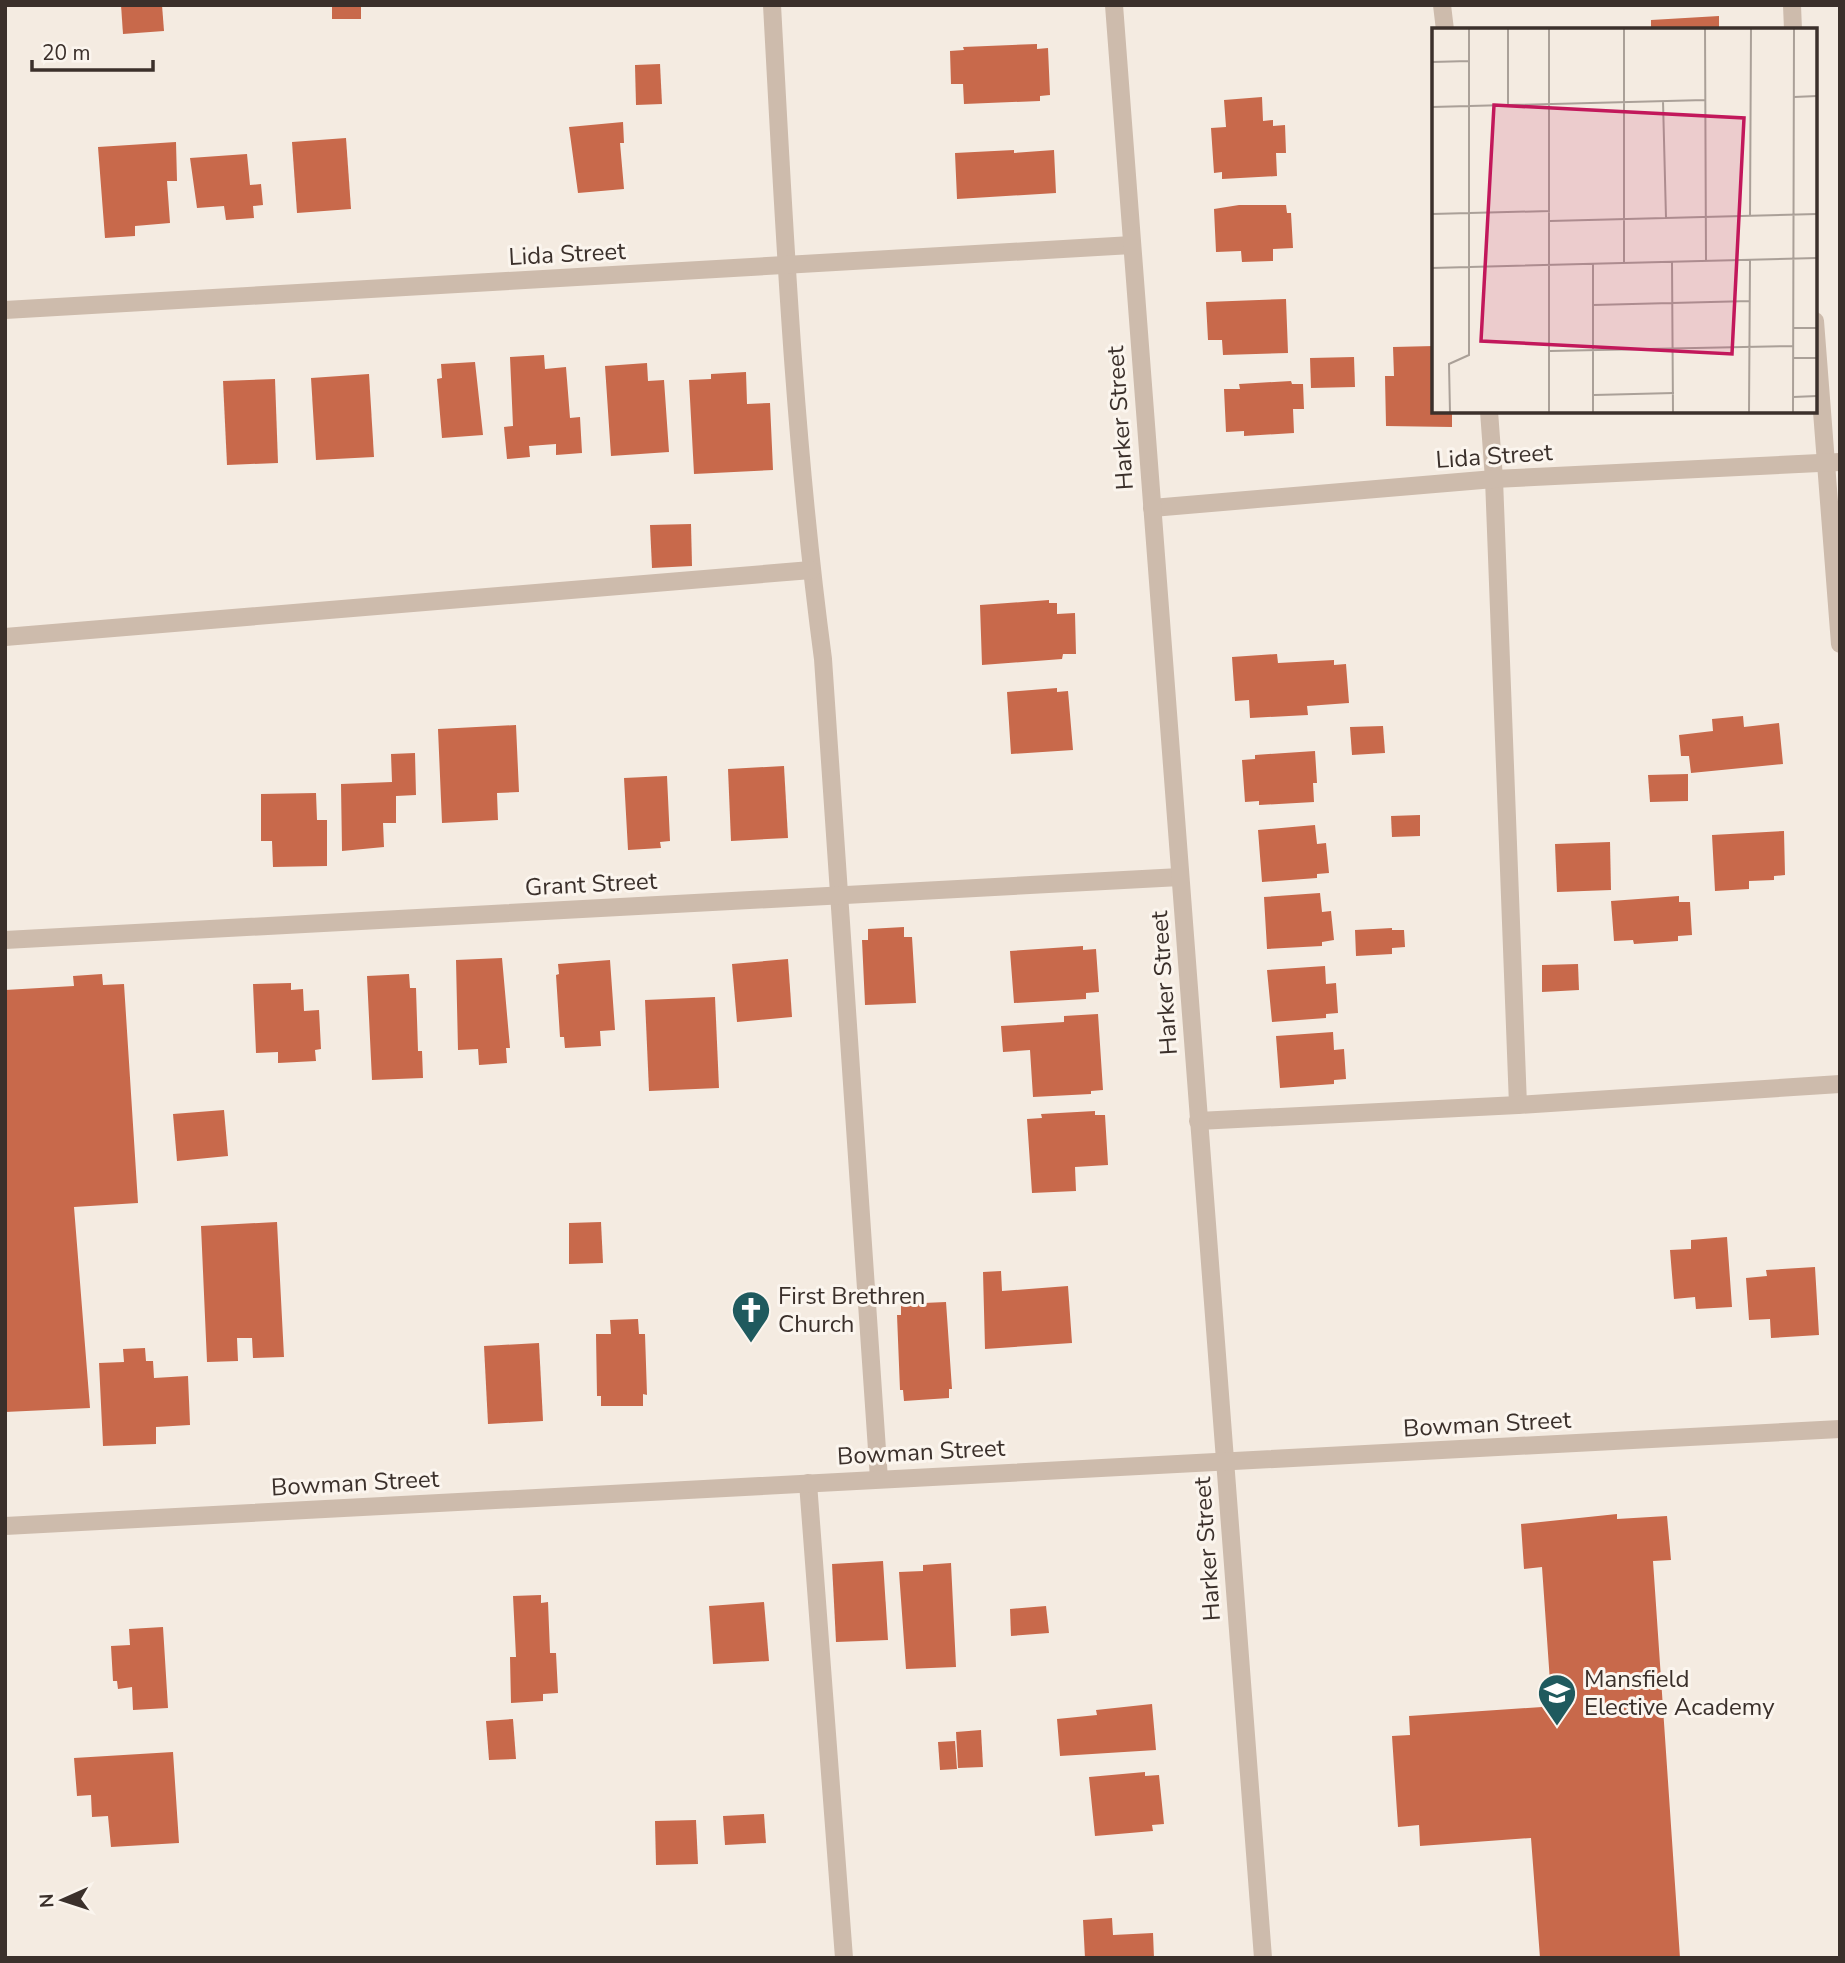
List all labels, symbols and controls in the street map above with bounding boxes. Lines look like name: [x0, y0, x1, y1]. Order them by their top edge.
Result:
scale bar: [32, 28, 152, 72]
inset map: [1432, 28, 1817, 413]
text: 20 m: [42, 39, 91, 67]
street label: Lida Street: [508, 235, 627, 273]
street label: Harker Street: [1099, 344, 1141, 491]
street label: Lida Street: [1435, 436, 1554, 476]
street label: Grant Street: [524, 865, 658, 903]
street label: Harker Street: [1143, 909, 1185, 1056]
place label: First Brethren Church: [778, 1280, 925, 1340]
church icon: First Brethren Church: [730, 1289, 772, 1344]
street label: Bowman Street: [1402, 1404, 1572, 1444]
street label: Bowman Street: [836, 1432, 1006, 1472]
street label: Bowman Street: [270, 1463, 440, 1503]
street label: Harker Street: [1186, 1475, 1228, 1622]
place label: Mansfield Elective Academy: [1584, 1663, 1775, 1723]
school or university icon: Mansfield Elective Academy: [1536, 1672, 1578, 1727]
north arrow: [28, 1865, 98, 1935]
text: N: [34, 1893, 60, 1909]

